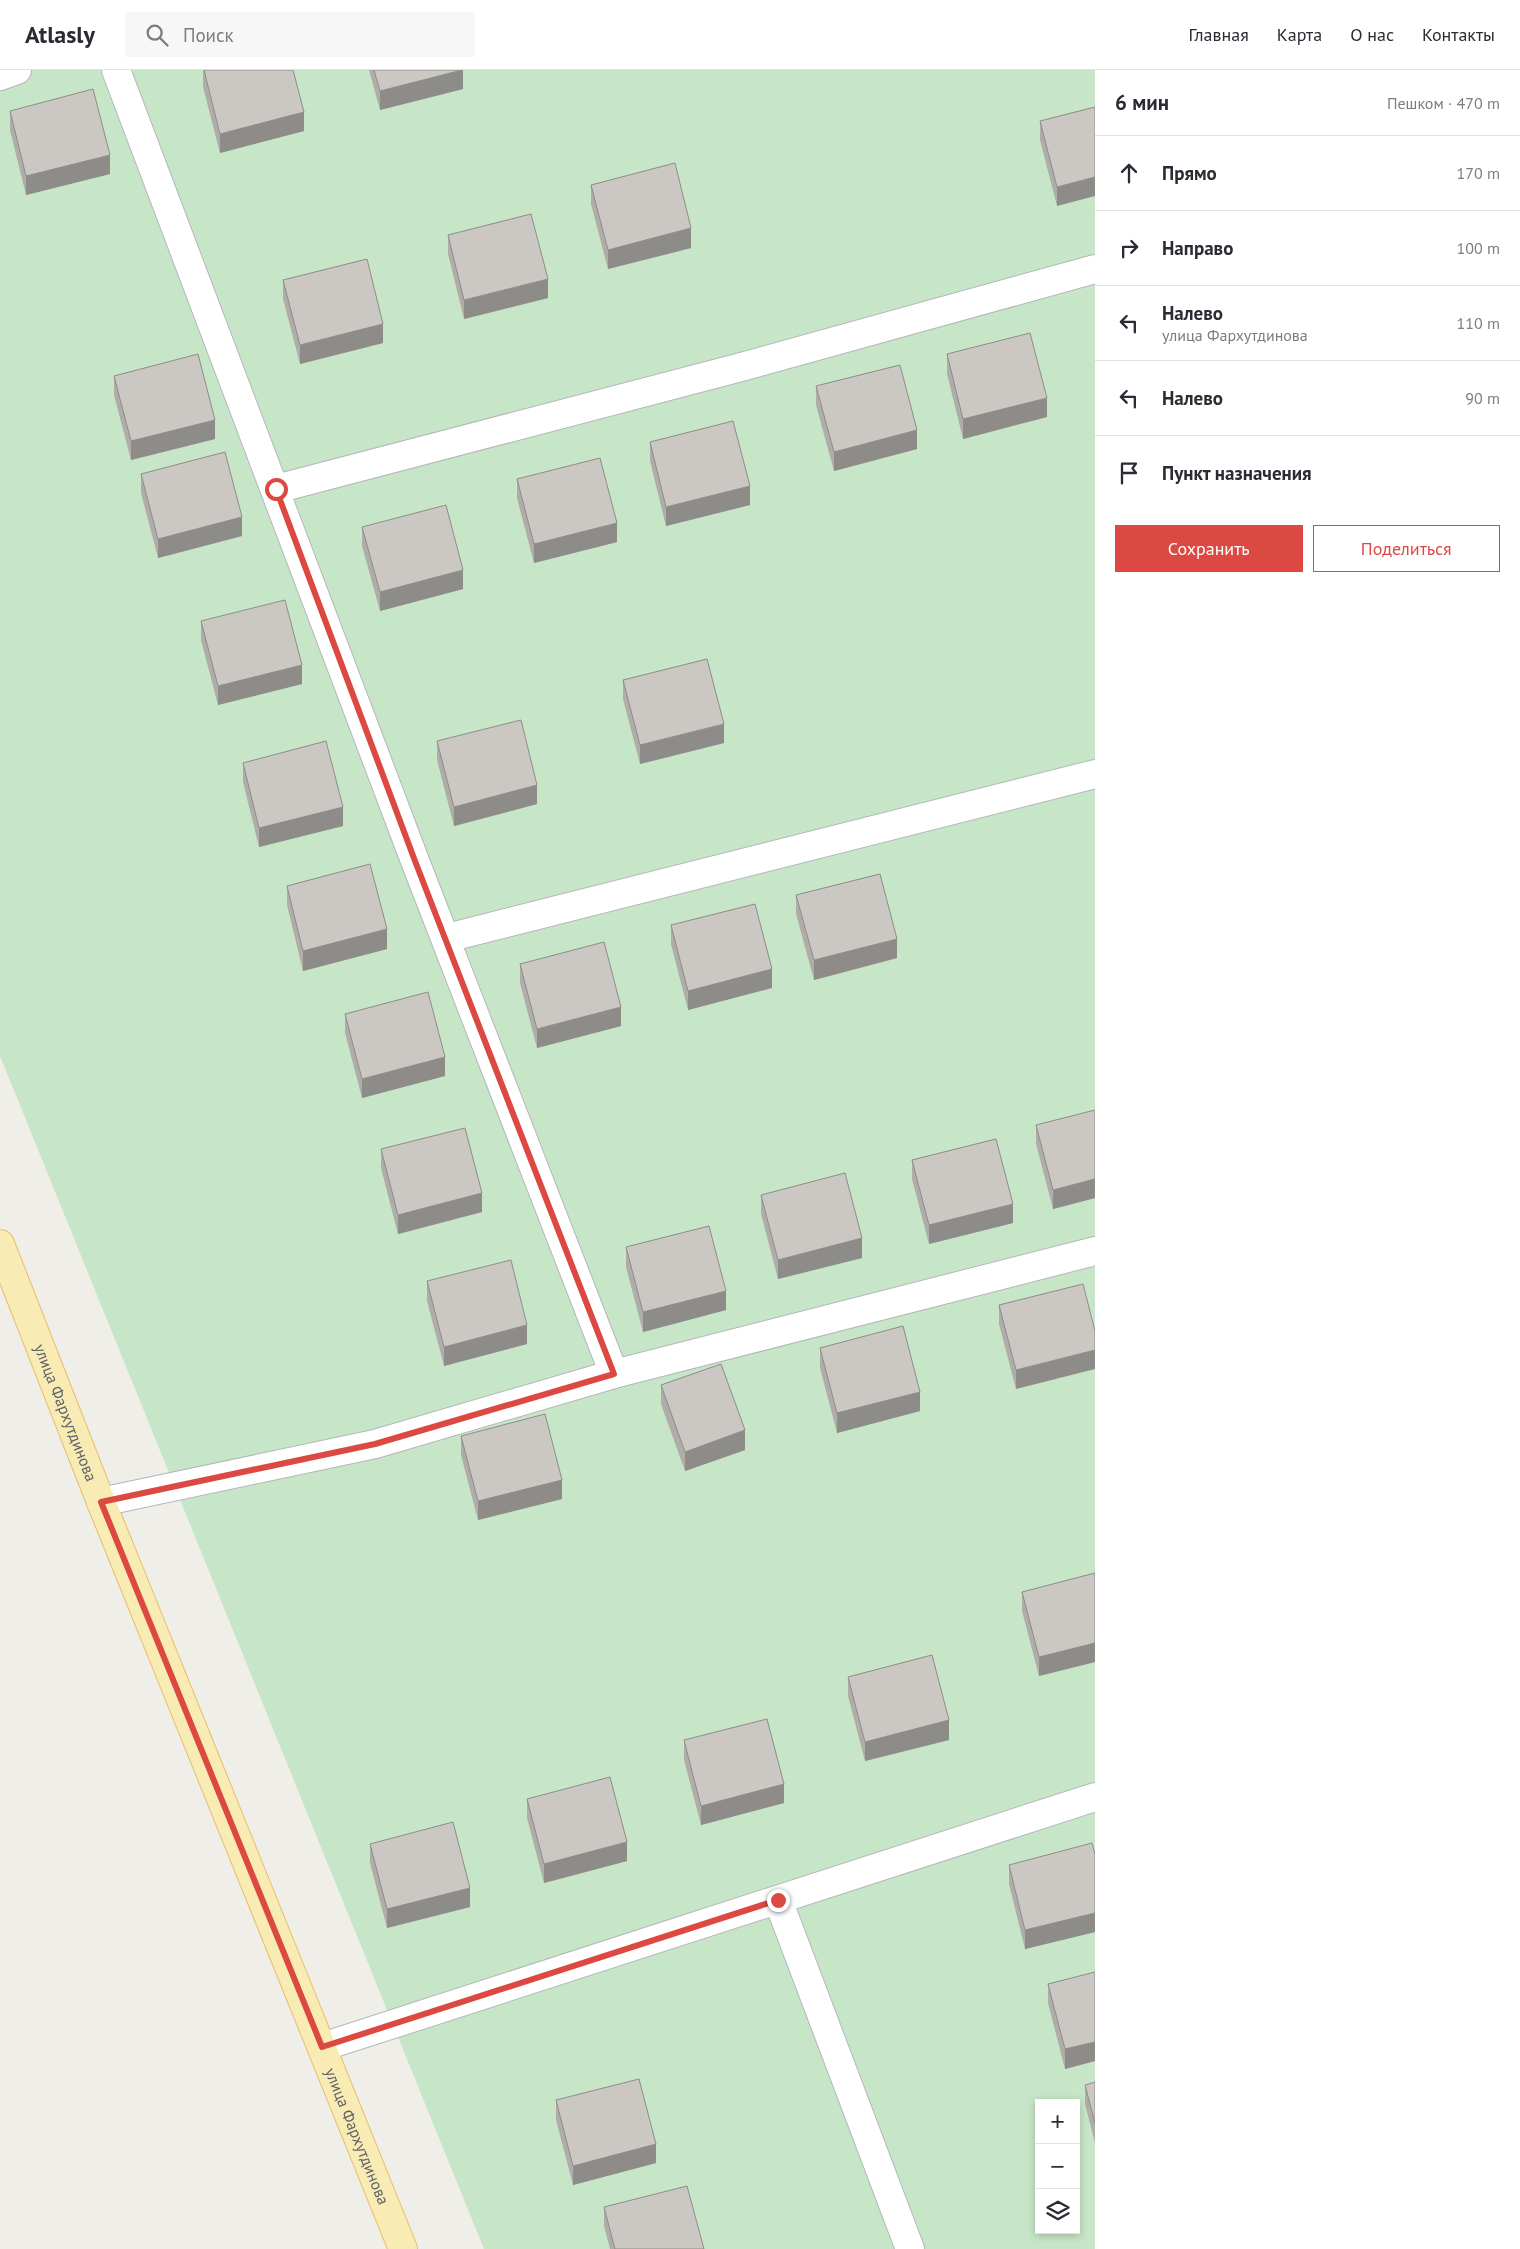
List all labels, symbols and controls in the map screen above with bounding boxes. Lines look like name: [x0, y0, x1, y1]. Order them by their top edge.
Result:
search box: [125, 12, 475, 57]
text: Atlasly: [25, 19, 95, 50]
icon: search: [143, 21, 171, 49]
text: Поиск: [183, 23, 234, 47]
text: Главная: [1188, 23, 1249, 46]
text: Карта: [1277, 23, 1322, 46]
text: О нас: [1350, 23, 1394, 46]
text: Контакты: [1422, 23, 1495, 46]
text: 6 мин: [1115, 89, 1169, 116]
text: Пешком · 470 m: [1387, 93, 1500, 113]
icon: ahead: [1115, 159, 1143, 187]
text: Прямо: [1162, 161, 1217, 185]
text: 170 m: [1457, 163, 1500, 183]
icon: right: [1115, 234, 1143, 262]
text: Направо: [1162, 236, 1233, 260]
text: 100 m: [1457, 238, 1500, 258]
text: Налево: [1162, 301, 1223, 325]
icon: left: [1115, 309, 1143, 337]
text: 110 m: [1457, 313, 1500, 333]
text: улица Фархутдинова: [1162, 325, 1308, 345]
icon: left: [1115, 384, 1143, 412]
text: Налево: [1162, 386, 1223, 410]
text: 90 m: [1465, 388, 1500, 408]
icon: arrive: [1115, 459, 1143, 487]
text: Пункт назначения: [1162, 461, 1312, 485]
route start: [265, 478, 288, 501]
button: Сохранить: [1115, 525, 1303, 572]
button: Поделиться: [1313, 525, 1500, 572]
street label: улица Фархутдинова: [30, 1341, 102, 1484]
route end: [767, 1889, 790, 1912]
street label: улица Фархутдинова: [321, 2065, 394, 2207]
map controls: [1035, 2099, 1080, 2234]
button: +: [1035, 2099, 1080, 2144]
button: −: [1035, 2144, 1080, 2189]
button: layers: [1035, 2189, 1080, 2234]

